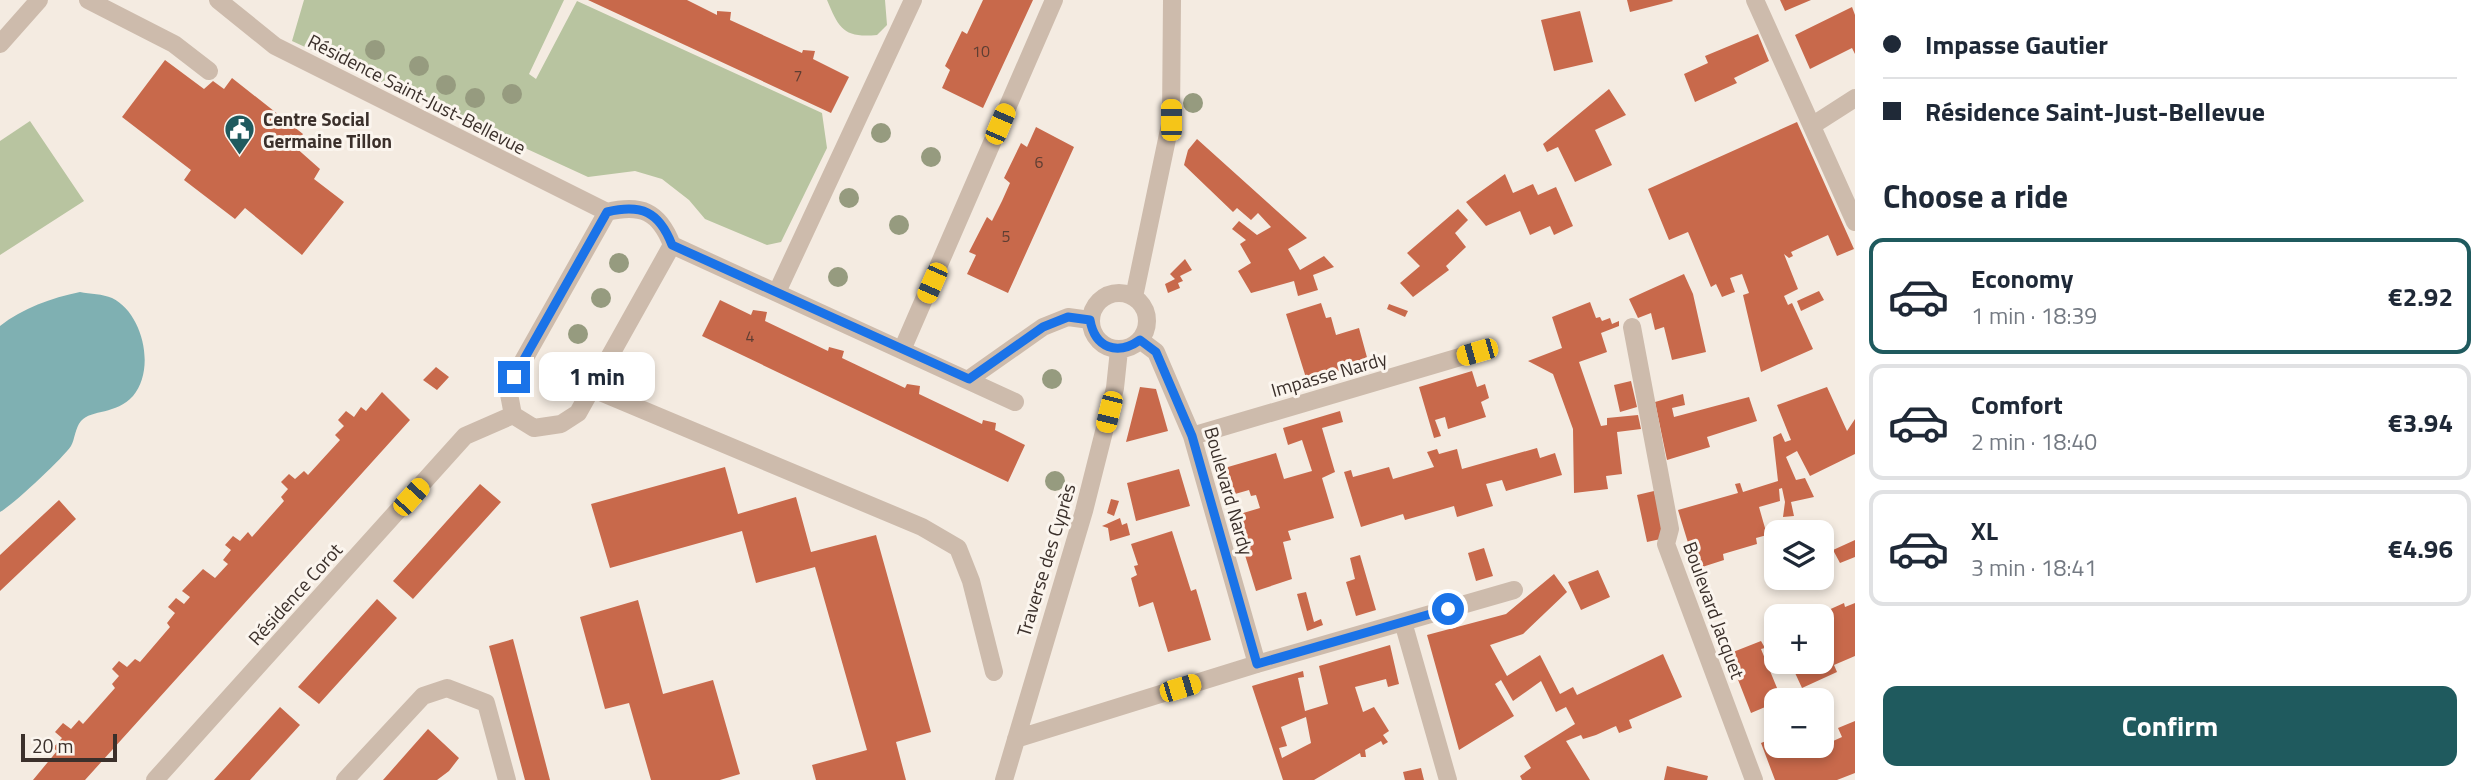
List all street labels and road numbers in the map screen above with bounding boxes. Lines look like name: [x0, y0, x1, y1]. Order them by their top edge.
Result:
street label: Résidence Saint-Just-Bellevue: [303, 26, 531, 161]
street label: Impasse Nardy: [1267, 343, 1390, 404]
street label: Boulevard Nardy: [1197, 423, 1262, 559]
street label: Traverse des Cyprès: [1008, 480, 1083, 640]
street label: Résidence Corot: [241, 536, 349, 651]
street label: Boulevard Jacquet: [1676, 537, 1753, 683]

